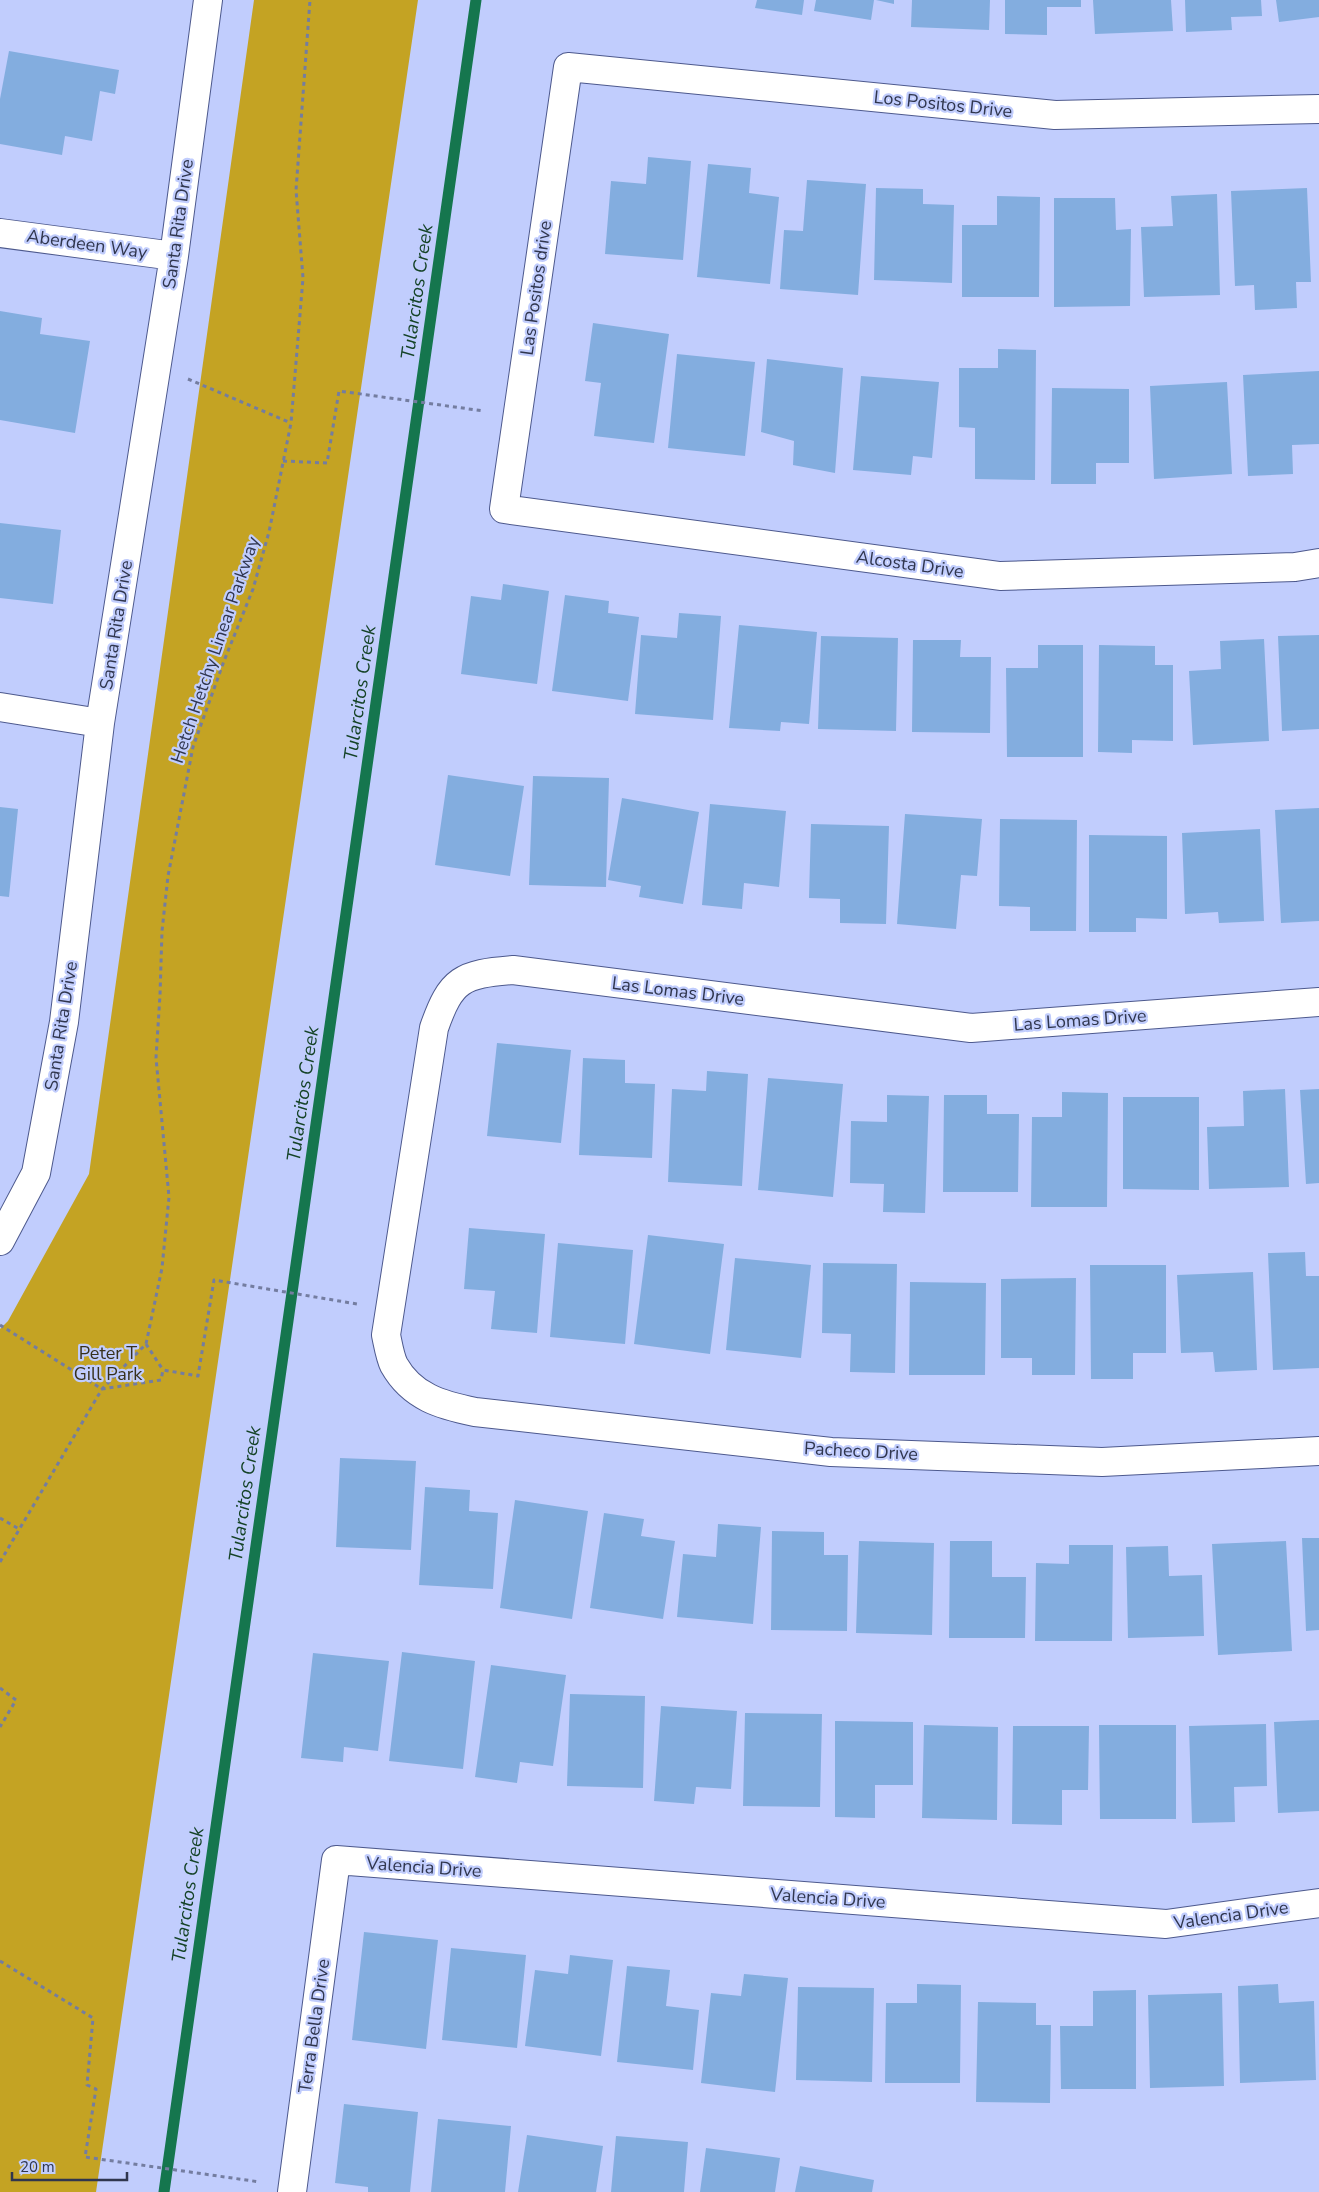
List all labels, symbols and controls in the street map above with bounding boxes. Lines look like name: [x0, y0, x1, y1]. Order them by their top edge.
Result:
street label: Los Positos Drive: [873, 85, 1013, 123]
street label: Santa Rita Drive: [157, 158, 199, 290]
street label: Las Positos drive: [515, 219, 557, 357]
water label: Tularcitos Creek: [395, 222, 439, 361]
street label: Aberdeen Way: [25, 224, 150, 264]
street label: Hetch Hetchy Linear Parkway: [165, 533, 265, 766]
street label: Alcosta Drive: [855, 545, 965, 583]
street label: Santa Rita Drive: [94, 559, 138, 691]
water label: Tularcitos Creek: [338, 623, 382, 762]
street label: Santa Rita Drive: [39, 960, 83, 1092]
street label: Las Lomas Drive: [610, 971, 746, 1011]
street label: Las Lomas Drive: [1013, 1003, 1147, 1037]
water label: Tularcitos Creek: [281, 1024, 325, 1163]
park label: Peter T Gill Park: [74, 1341, 143, 1386]
water label: Tularcitos Creek: [223, 1424, 267, 1563]
street label: Pacheco Drive: [803, 1436, 919, 1466]
water label: Tularcitos Creek: [166, 1825, 210, 1964]
street label: Valencia Drive: [365, 1851, 482, 1883]
street label: Valencia Drive: [769, 1882, 886, 1914]
street label: Valencia Drive: [1171, 1895, 1290, 1935]
street label: Terra Bella Drive: [293, 1957, 335, 2095]
scale bar: [12, 2150, 128, 2182]
text: 20 m: [20, 2157, 55, 2177]

